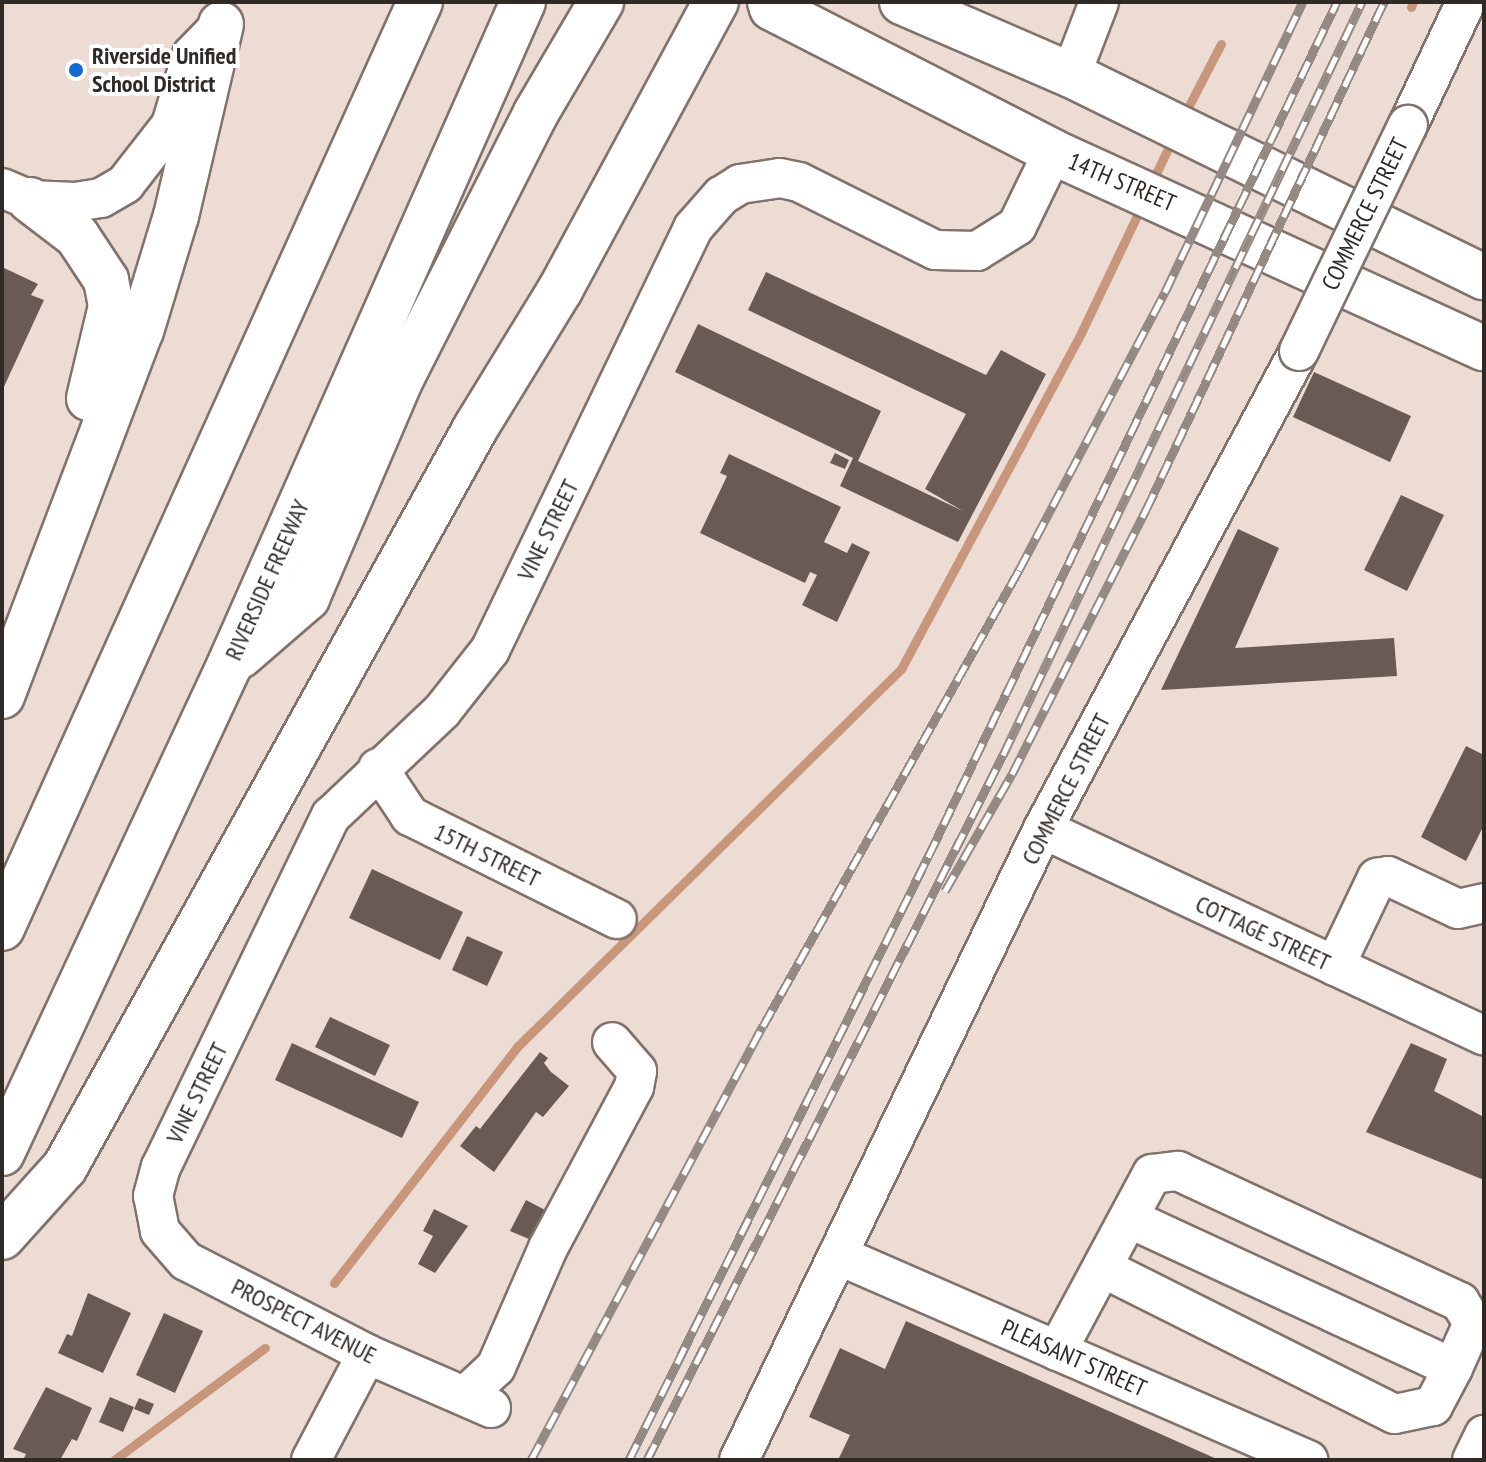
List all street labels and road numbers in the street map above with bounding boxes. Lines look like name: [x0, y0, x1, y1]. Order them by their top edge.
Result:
street label: COMMERCE STREET: [1316, 133, 1414, 295]
street label: 14TH STREET: [1064, 146, 1180, 218]
street label: VINE STREET: [511, 475, 585, 585]
street label: RIVERSIDE FREEWAY: [219, 495, 315, 665]
street label: COMMERCE STREET: [1016, 709, 1116, 869]
street label: 15TH STREET: [429, 817, 545, 893]
street label: COTTAGE STREET: [1191, 889, 1335, 977]
street label: VINE STREET: [160, 1038, 234, 1148]
street label: PROSPECT AVENUE: [226, 1272, 382, 1370]
street label: PLEASANT STREET: [997, 1313, 1151, 1403]

